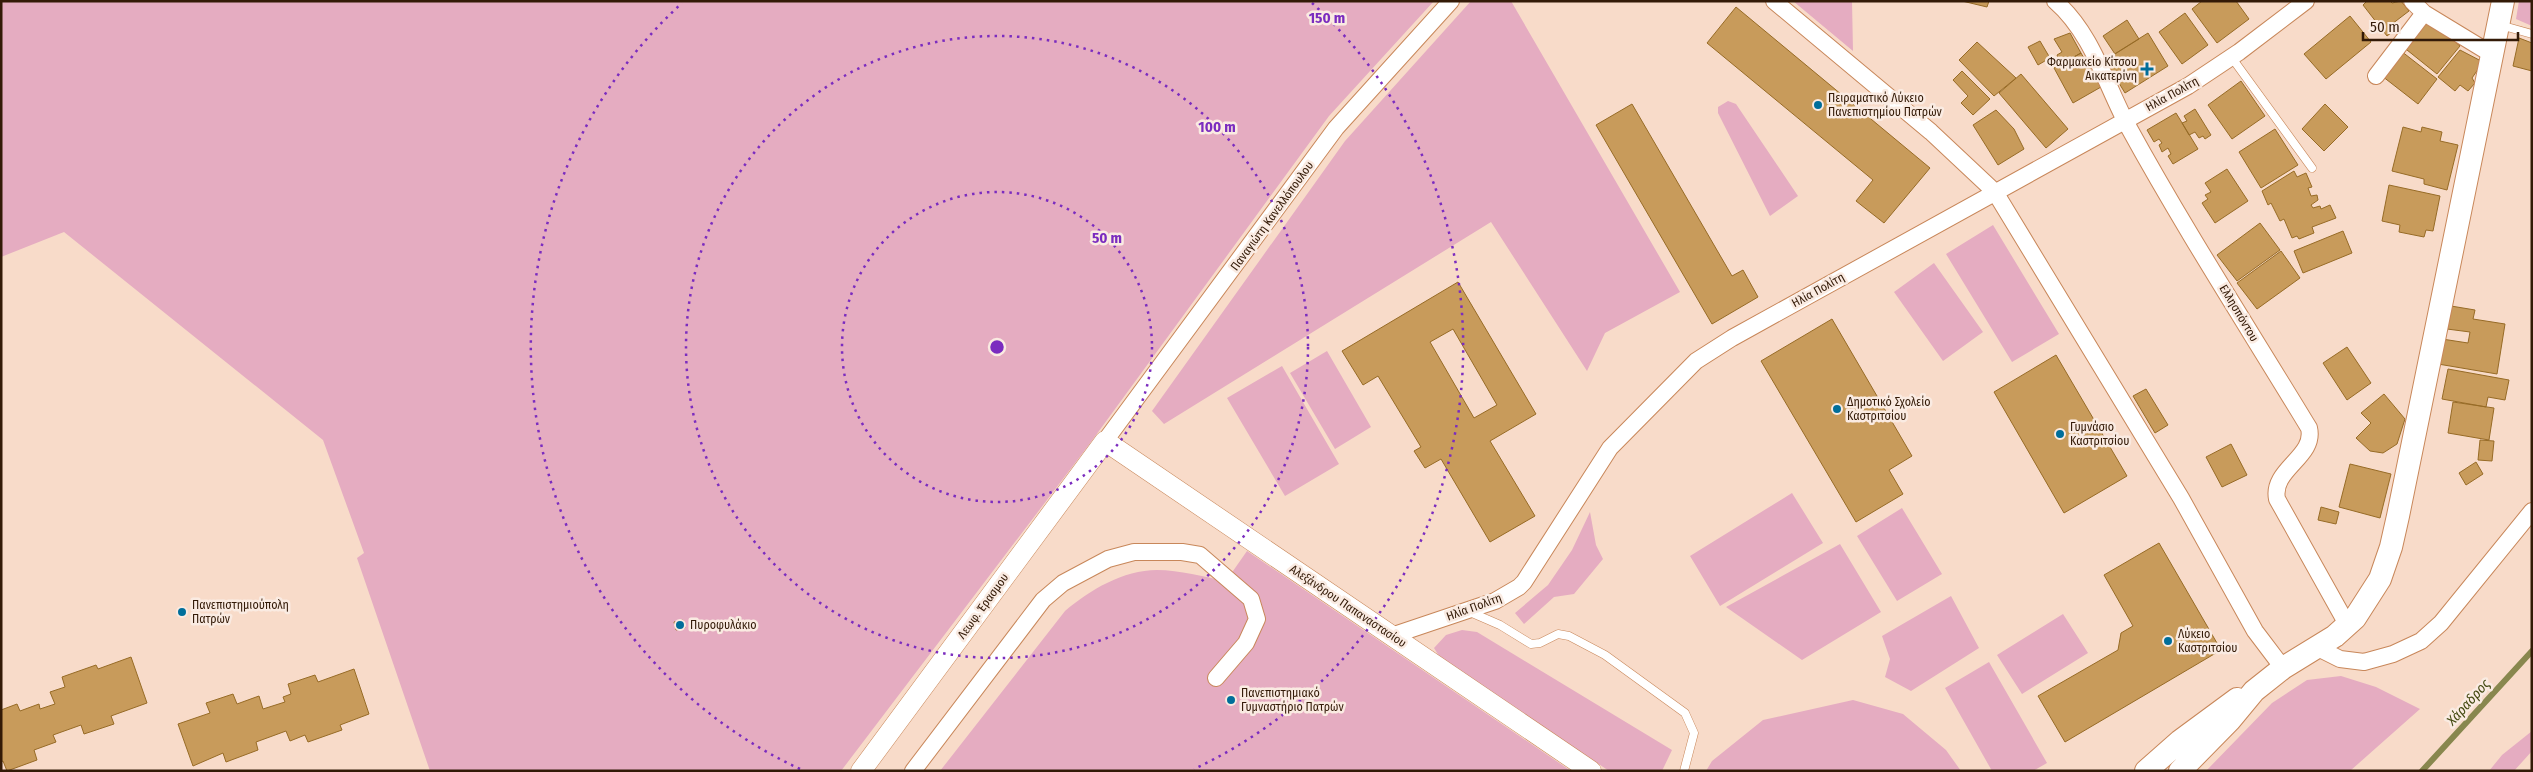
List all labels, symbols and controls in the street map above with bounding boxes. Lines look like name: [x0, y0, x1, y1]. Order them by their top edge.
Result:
text: 150 m: [1309, 9, 1345, 27]
scale bar: [2363, 10, 2518, 42]
text: 50 m: [2370, 18, 2400, 36]
place label: Φαρμακείο Κίτσου Αικατερίνη: [2047, 55, 2137, 83]
marker: Φαρμακείο Κίτσου Αικατερίνη: [2141, 63, 2153, 75]
street label: Ηλία Πολίτη: [2143, 74, 2201, 114]
place label: Πειραματικό Λύκειο Πανεπιστημίου Πατρών: [1828, 91, 1942, 119]
marker: Πειραματικό Λύκειο Πανεπιστημίου Πατρών: [1812, 99, 1824, 111]
text: 100 m: [1198, 118, 1236, 136]
street label: Παναγιώτη Κανελλόπουλου: [1228, 159, 1316, 273]
text: 50 m: [1092, 229, 1122, 247]
street label: Ηλία Πολίτη: [1789, 270, 1847, 310]
street label: Ελλησπόντου: [2217, 282, 2261, 344]
centre of rings: [988, 338, 1006, 356]
place label: Δημοτικό Σχολείο Καστριτσίου: [1847, 395, 1931, 423]
marker: Δημοτικό Σχολείο Καστριτσίου: [1831, 403, 1843, 415]
place label: Γυμνάσιο Καστριτσίου: [2070, 420, 2129, 448]
marker: Γυμνάσιο Καστριτσίου: [2054, 428, 2066, 440]
street label: Αλεξάνδρου Παπαναστασίου: [1287, 562, 1409, 650]
street label: Λεωφ. Έρασμου: [955, 571, 1011, 641]
street label: Ηλία Πολίτη: [1444, 591, 1504, 623]
place label: Πανεπιστημιούπολη Πατρών: [192, 598, 289, 626]
marker: Πανεπιστημιούπολη Πατρών: [176, 606, 188, 618]
place label: Πυροφυλάκιο: [690, 618, 757, 632]
marker: Πυροφυλάκιο: [674, 619, 686, 631]
place label: Λύκειο Καστριτσίου: [2178, 627, 2237, 655]
marker: Λύκειο Καστριτσίου: [2162, 635, 2174, 647]
water label: Χάραδρος: [2442, 675, 2494, 730]
place label: Πανεπιστημιακό Γυμναστήριο Πατρών: [1241, 686, 1344, 714]
marker: Πανεπιστημιακό Γυμναστήριο Πατρών: [1225, 694, 1237, 706]

